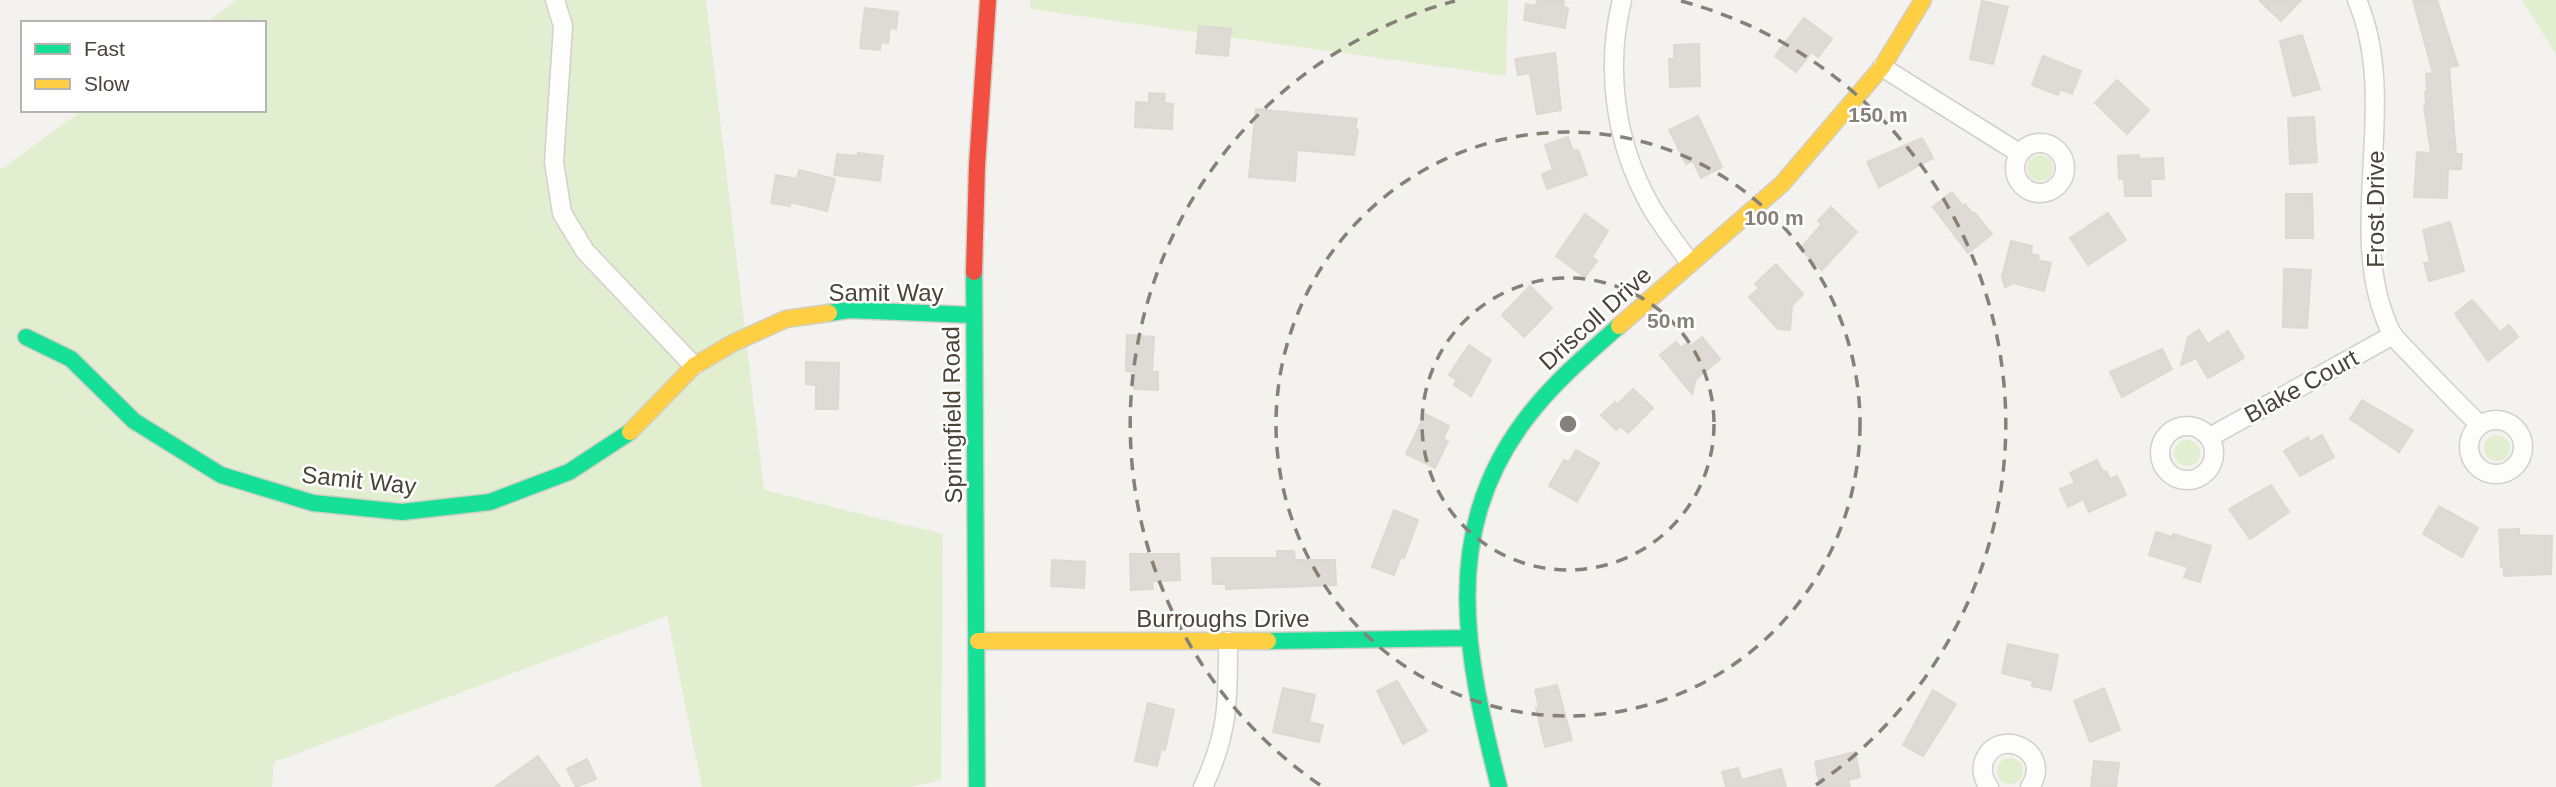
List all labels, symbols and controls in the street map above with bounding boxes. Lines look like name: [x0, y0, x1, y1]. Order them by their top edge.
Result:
legend: [21, 21, 266, 112]
text: Fast: [84, 37, 125, 60]
text: Slow: [84, 72, 130, 95]
text: 150 m: [1848, 103, 1908, 126]
street label: Frost Drive: [2362, 150, 2389, 268]
text: 100 m: [1744, 206, 1804, 229]
street label: Driscoll Drive: [1533, 261, 1657, 375]
street label: Samit Way: [828, 279, 944, 306]
text: 50 m: [1647, 309, 1695, 332]
street label: Springfield Road: [937, 326, 967, 504]
street label: Blake Court: [2240, 344, 2363, 428]
centre of rings: [1556, 412, 1580, 436]
street label: Samit Way: [300, 461, 418, 499]
street label: Burroughs Drive: [1136, 605, 1310, 632]

